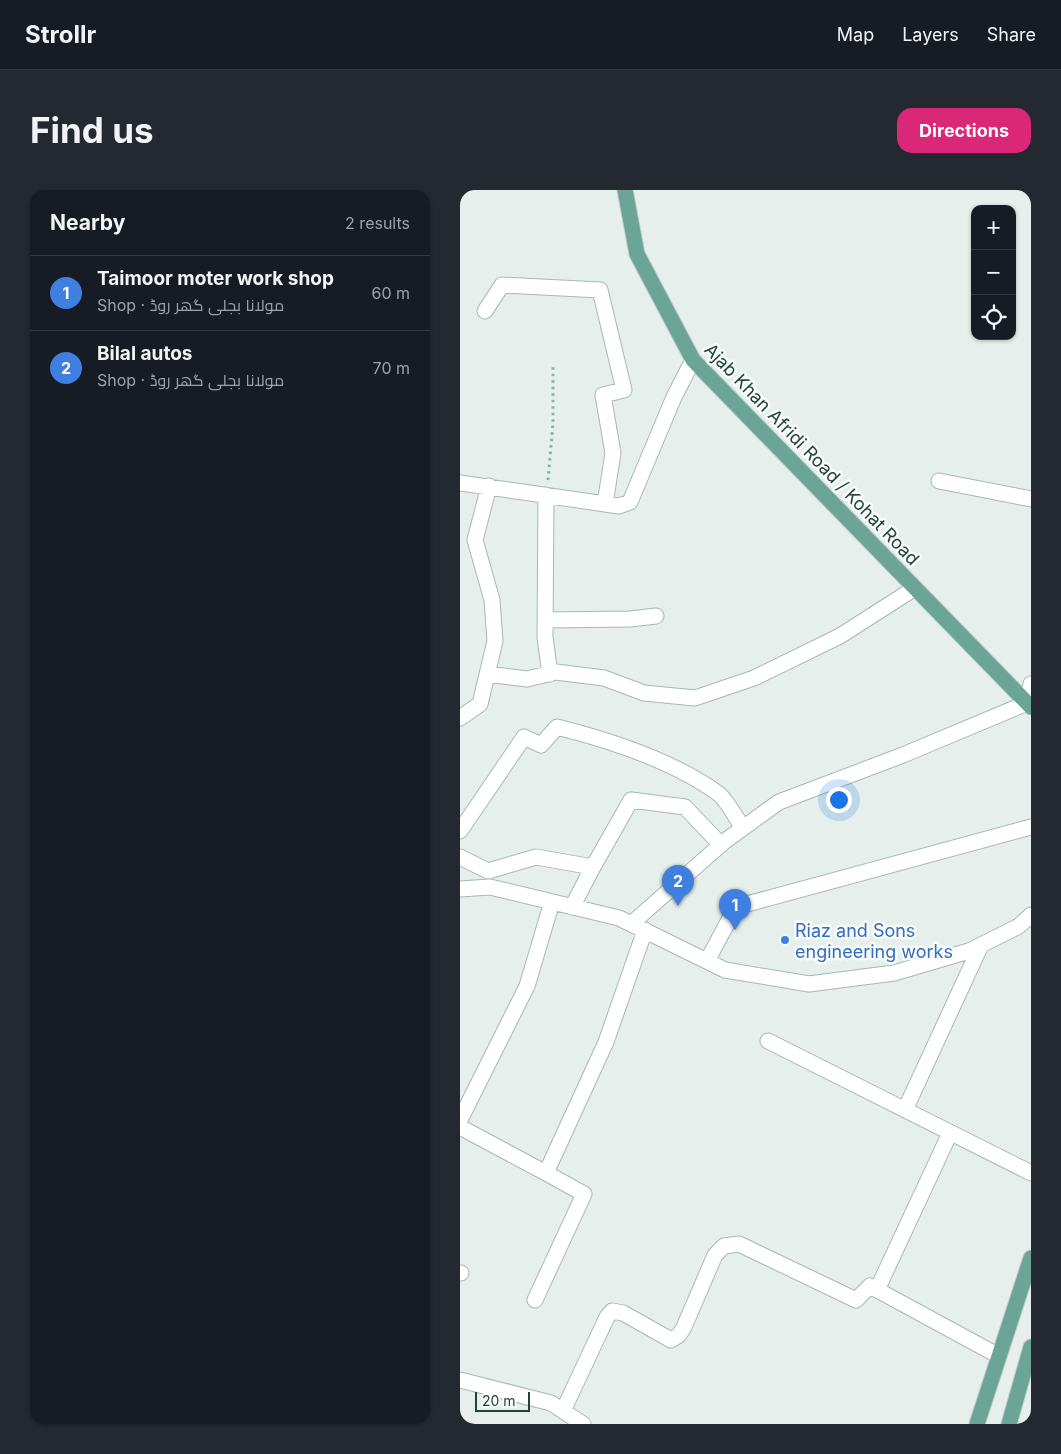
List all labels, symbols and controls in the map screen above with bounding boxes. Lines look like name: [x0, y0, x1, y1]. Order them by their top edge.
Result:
text: Strollr: [25, 20, 96, 49]
text: Map: [837, 24, 874, 45]
text: Layers: [902, 24, 959, 45]
text: Share: [987, 24, 1036, 45]
button: Directions: [897, 108, 1031, 153]
text: Find us: [30, 109, 154, 151]
map controls: [971, 205, 1016, 340]
button: +: [971, 205, 1016, 250]
text: Nearby: [50, 210, 125, 235]
text: 2 results: [345, 213, 410, 233]
button: −: [971, 250, 1016, 295]
text: Taimoor moter work shop: [97, 267, 334, 290]
text: 1: [63, 283, 69, 303]
text: 60 m: [371, 283, 410, 303]
text: Shop · مولانا بجلی گھر روڈ: [97, 295, 284, 315]
button: locate: [971, 295, 1016, 340]
street label: Ajab Khan Afridi Road / Kohat Road: [700, 339, 924, 569]
text: Bilal autos: [97, 342, 192, 365]
text: 2: [61, 358, 71, 378]
text: 70 m: [373, 358, 410, 378]
text: Shop · مولانا بجلی گھر روڈ: [97, 370, 284, 390]
your location: [826, 787, 852, 813]
pin: 2: [662, 865, 694, 906]
pin: 1: [719, 889, 751, 930]
place label: Riaz and Sons engineering works: [795, 920, 953, 962]
marker: Riaz and Sons engineering works: [779, 934, 791, 946]
scale bar: [475, 1389, 530, 1412]
text: 20 m: [482, 1392, 516, 1409]

